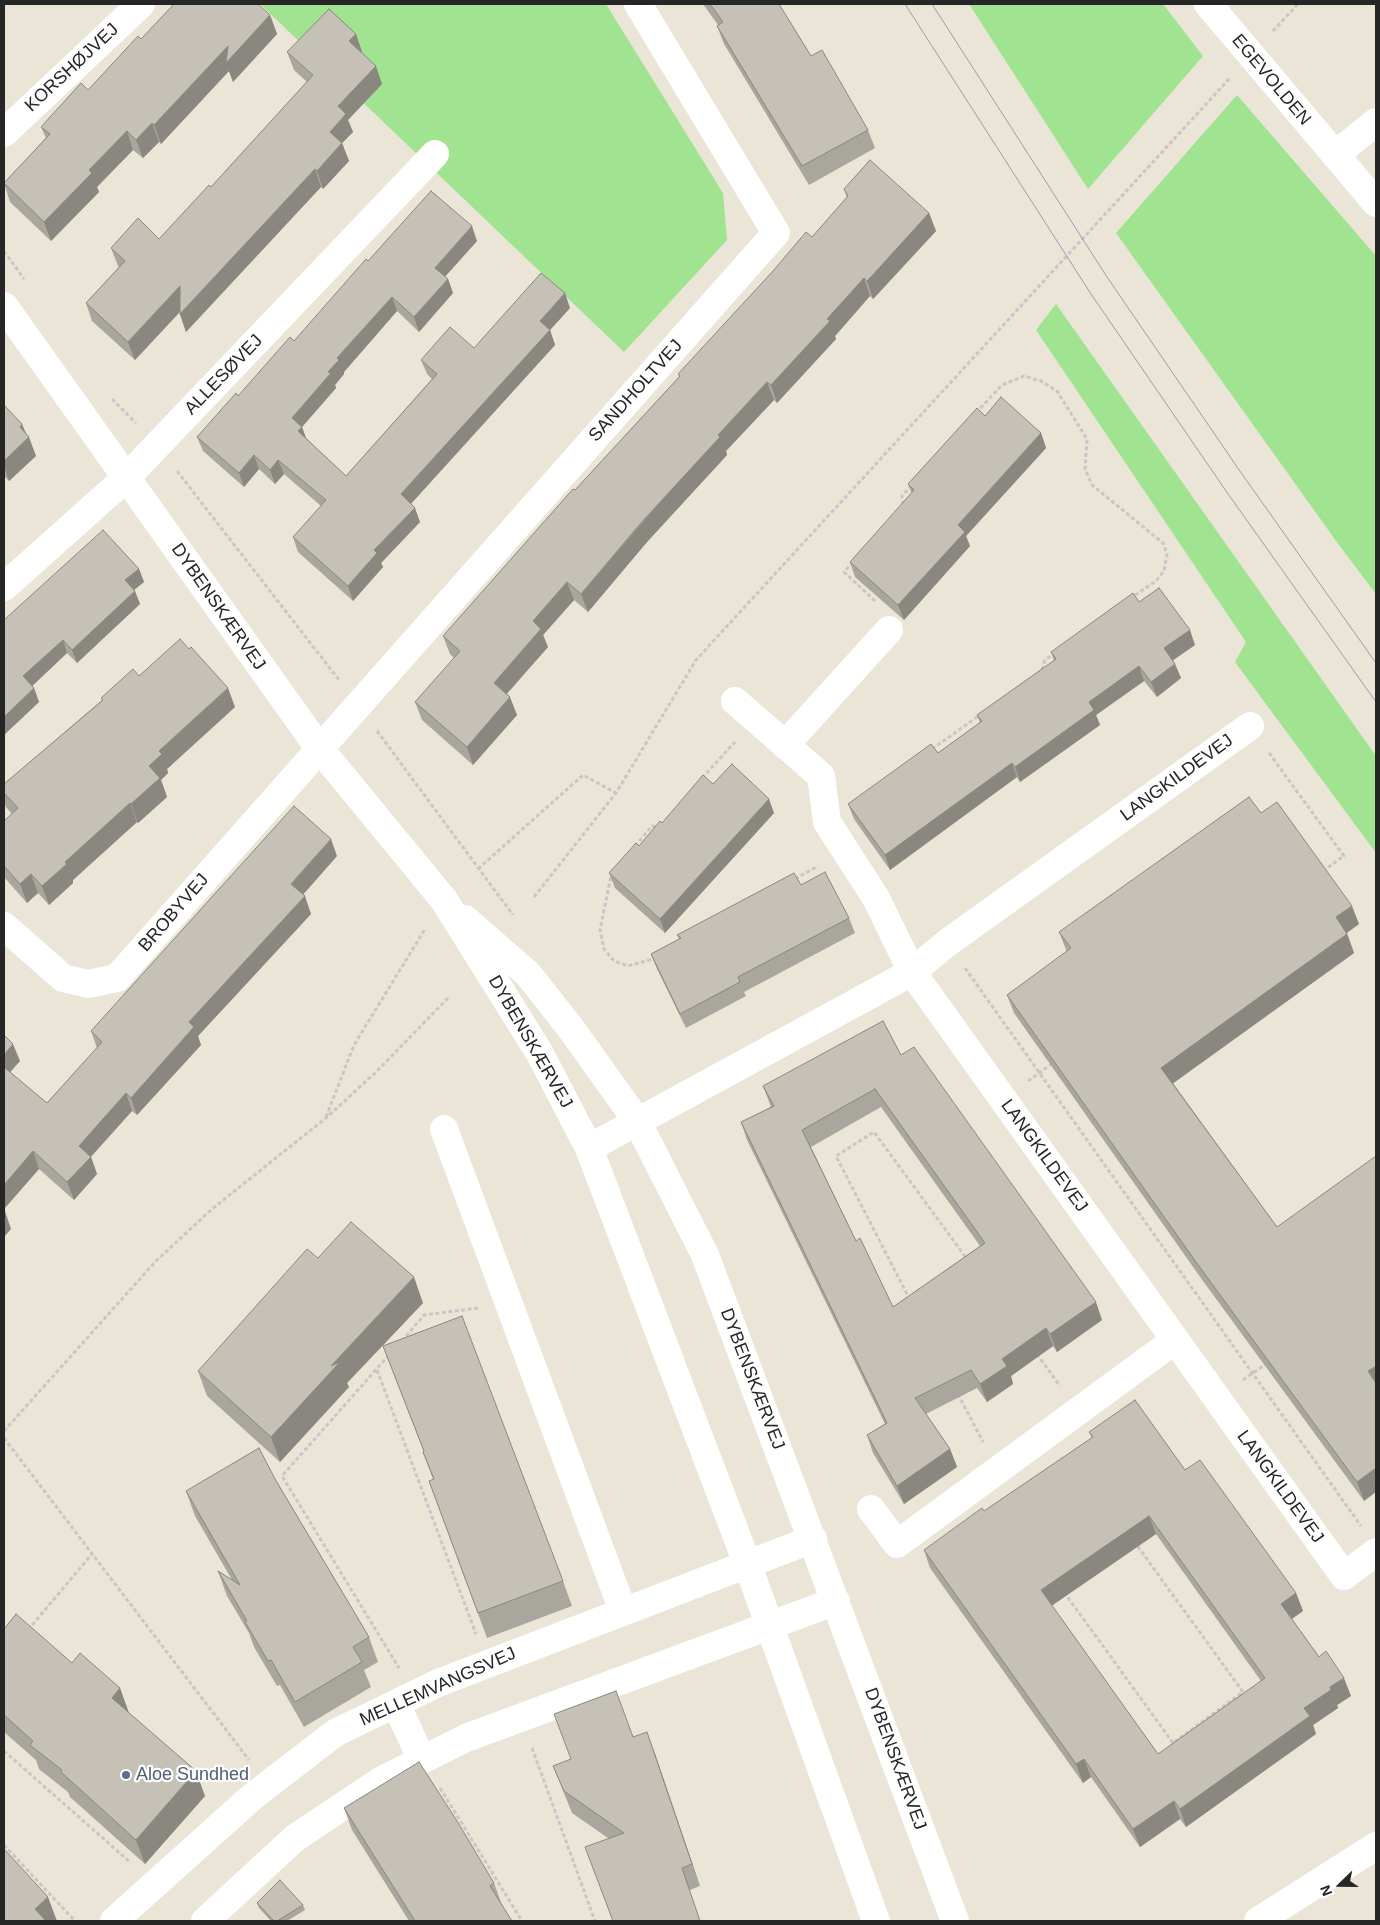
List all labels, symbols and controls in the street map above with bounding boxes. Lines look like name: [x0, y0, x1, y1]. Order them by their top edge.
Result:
street label: KORSHØJVEJ: [21, 19, 123, 117]
street label: EGEVOLDEN: [1227, 30, 1315, 130]
street label: ALLESØVEJ: [180, 330, 268, 420]
street label: SANDHOLTVEJ: [585, 336, 687, 446]
street label: DYBENSKÆRVEJ: [166, 539, 270, 675]
street label: LANGKILDEVEJ: [1116, 730, 1238, 826]
street label: BROBYVEJ: [134, 870, 214, 956]
street label: DYBENSKÆRVEJ: [483, 972, 577, 1112]
street label: LANGKILDEVEJ: [996, 1095, 1092, 1217]
street label: DYBENSKÆRVEJ: [715, 1305, 789, 1453]
street label: LANGKILDEVEJ: [1232, 1426, 1328, 1548]
street label: MELLEMVANGSVEJ: [357, 1643, 519, 1731]
street label: DYBENSKÆRVEJ: [859, 1685, 931, 1833]
place label: Aloe Sundhed: [136, 1764, 249, 1786]
marker: Aloe Sundhed: [120, 1769, 132, 1781]
north arrow: [1315, 1860, 1365, 1910]
text: N: [1317, 1883, 1335, 1898]

